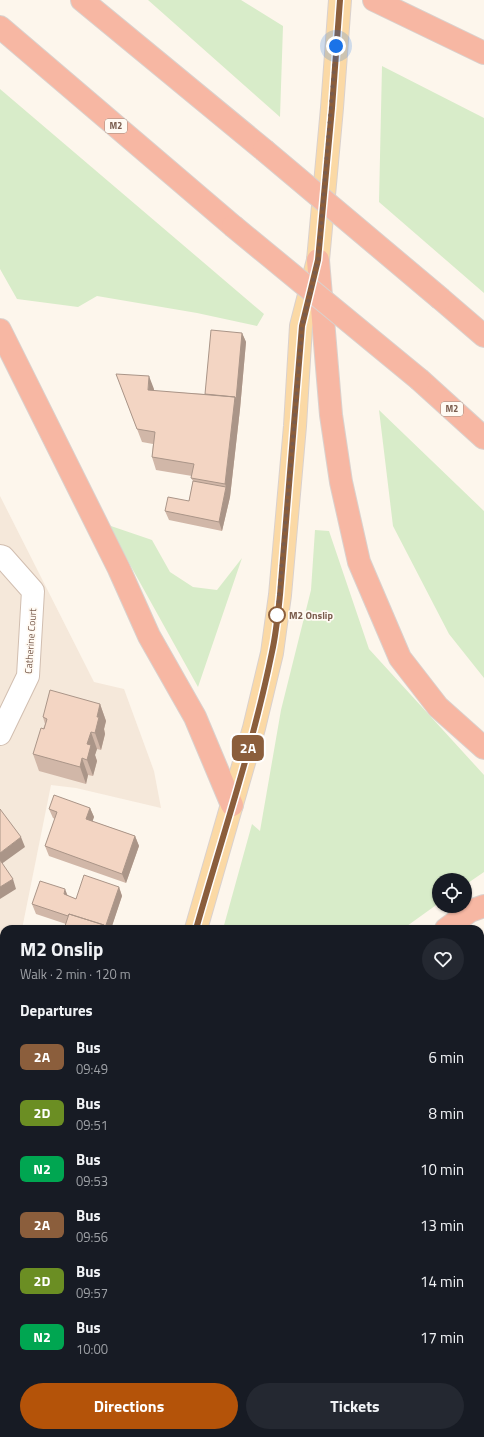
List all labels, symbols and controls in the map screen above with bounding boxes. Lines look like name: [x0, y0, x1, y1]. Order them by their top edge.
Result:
your location: [326, 36, 346, 56]
road number: M2: [105, 119, 127, 133]
road number: M2: [441, 402, 463, 416]
marker: M2 Onslip: [268, 606, 286, 624]
street label: Catherine Court: [21, 607, 40, 674]
place label: M2 Onslip: [289, 608, 333, 623]
line badge: 2A: [230, 735, 266, 761]
text: 2A: [240, 737, 256, 758]
map controls: [432, 873, 472, 913]
button: locate: [432, 873, 472, 913]
text: M2 Onslip: [20, 934, 103, 963]
button: heart: [422, 938, 464, 980]
text: Walk · 2 min · 120 m: [20, 964, 131, 984]
text: Departures: [20, 999, 93, 1022]
text: Bus: [76, 1036, 101, 1059]
text: 2A: [34, 1046, 50, 1067]
text: 6 min: [428, 1046, 464, 1069]
text: 09:49: [76, 1059, 108, 1079]
text: Bus: [76, 1092, 101, 1115]
text: 2D: [34, 1102, 50, 1123]
text: 8 min: [428, 1102, 464, 1125]
text: 09:51: [76, 1115, 108, 1135]
text: Bus: [76, 1148, 101, 1171]
text: N2: [33, 1158, 51, 1179]
text: 10 min: [420, 1158, 464, 1181]
text: 09:53: [76, 1171, 108, 1191]
text: Bus: [76, 1204, 101, 1227]
text: 2A: [34, 1214, 50, 1235]
text: 13 min: [420, 1214, 464, 1237]
text: 09:56: [76, 1227, 108, 1247]
text: Bus: [76, 1260, 101, 1283]
text: 2D: [34, 1270, 50, 1291]
text: 14 min: [420, 1270, 464, 1293]
text: 09:57: [76, 1283, 108, 1303]
text: Bus: [76, 1316, 101, 1339]
text: N2: [33, 1326, 51, 1347]
text: 17 min: [420, 1326, 464, 1349]
text: 10:00: [76, 1339, 108, 1359]
button: Directions: [20, 1383, 238, 1429]
button: Tickets: [246, 1383, 464, 1429]

